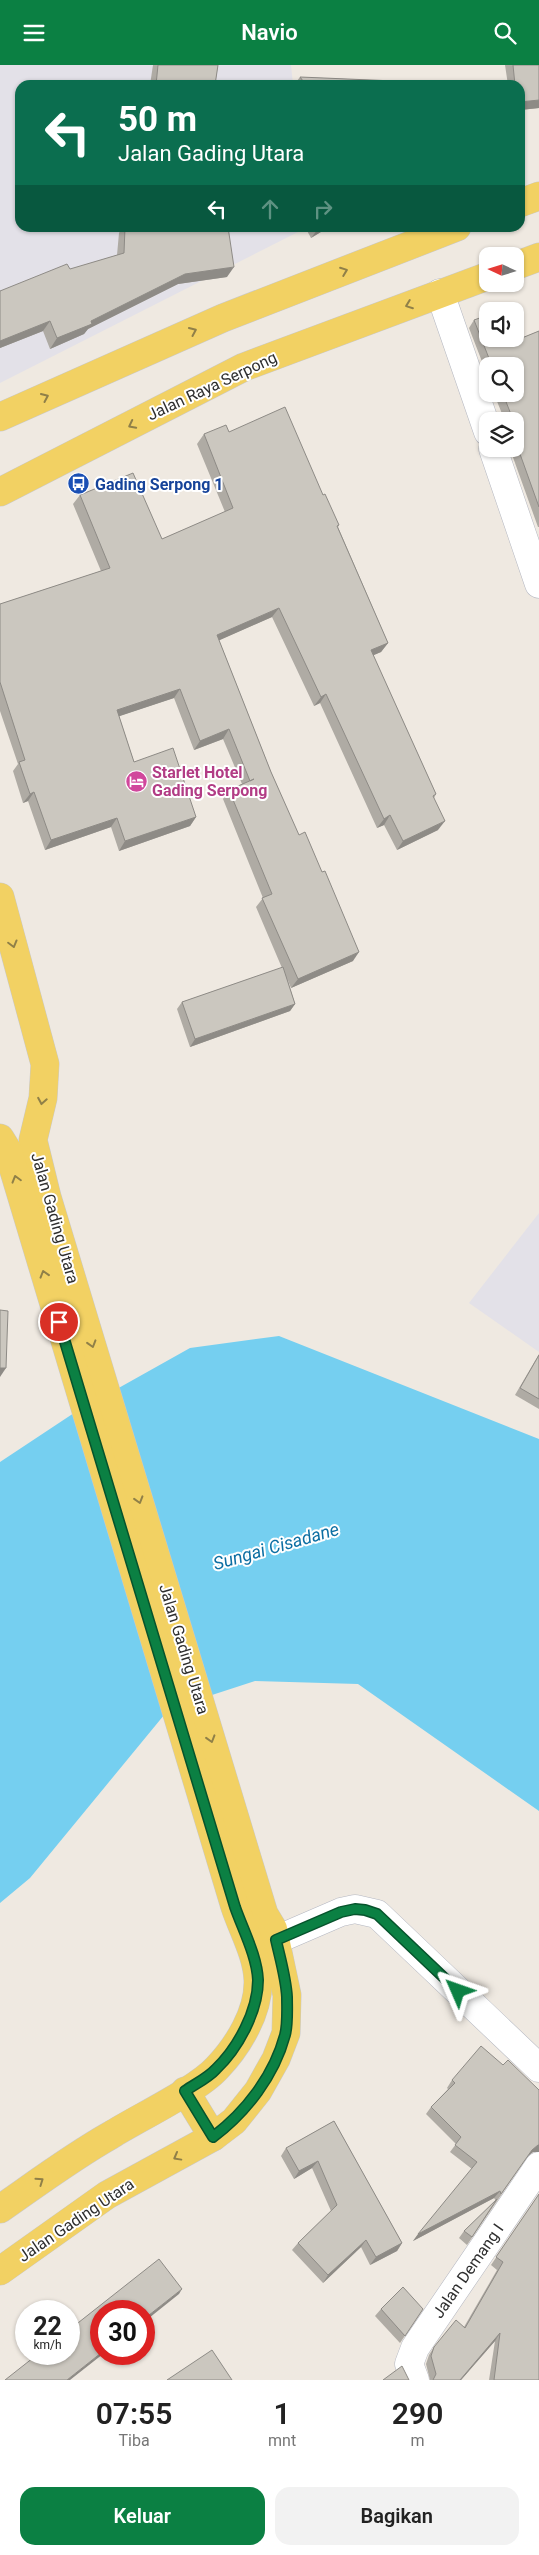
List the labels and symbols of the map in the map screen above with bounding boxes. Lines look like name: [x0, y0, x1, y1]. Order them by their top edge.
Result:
north arrow: [479, 247, 524, 293]
one-way arrow: [339, 267, 348, 277]
one-way arrow: [405, 299, 414, 309]
one-way arrow: [188, 327, 197, 338]
street label: Jalan Raya Serpong: [144, 348, 280, 424]
one-way arrow: [40, 393, 49, 404]
one-way arrow: [128, 419, 137, 429]
bus stop icon: Gading Serpong 1: [67, 472, 91, 496]
place label: Gading Serpong 1: [95, 475, 223, 494]
place label: Starlet Hotel Gading Serpong: [152, 763, 267, 800]
hotel icon: Starlet Hotel Gading Serpong: [124, 769, 148, 793]
one-way arrow: [7, 939, 17, 947]
one-way arrow: [37, 1097, 47, 1106]
street label: Jalan Gading Utara: [27, 1150, 83, 1286]
one-way arrow: [12, 1176, 22, 1184]
one-way arrow: [40, 1271, 50, 1279]
pin: [38, 1301, 80, 1343]
one-way arrow: [86, 1339, 96, 1348]
one-way arrow: [133, 1495, 143, 1503]
water label: Sungai Cisadane: [211, 1518, 341, 1574]
street label: Jalan Gading Utara: [155, 1582, 213, 1716]
one-way arrow: [206, 1734, 216, 1743]
position arrow: [431, 1964, 483, 2016]
one-way arrow: [173, 2150, 182, 2160]
street label: Jalan Gading Utara: [15, 2174, 137, 2266]
one-way arrow: [34, 2178, 44, 2187]
street label: Jalan Demang I: [428, 2220, 508, 2322]
speed limit sign: 30: [90, 2300, 155, 2365]

